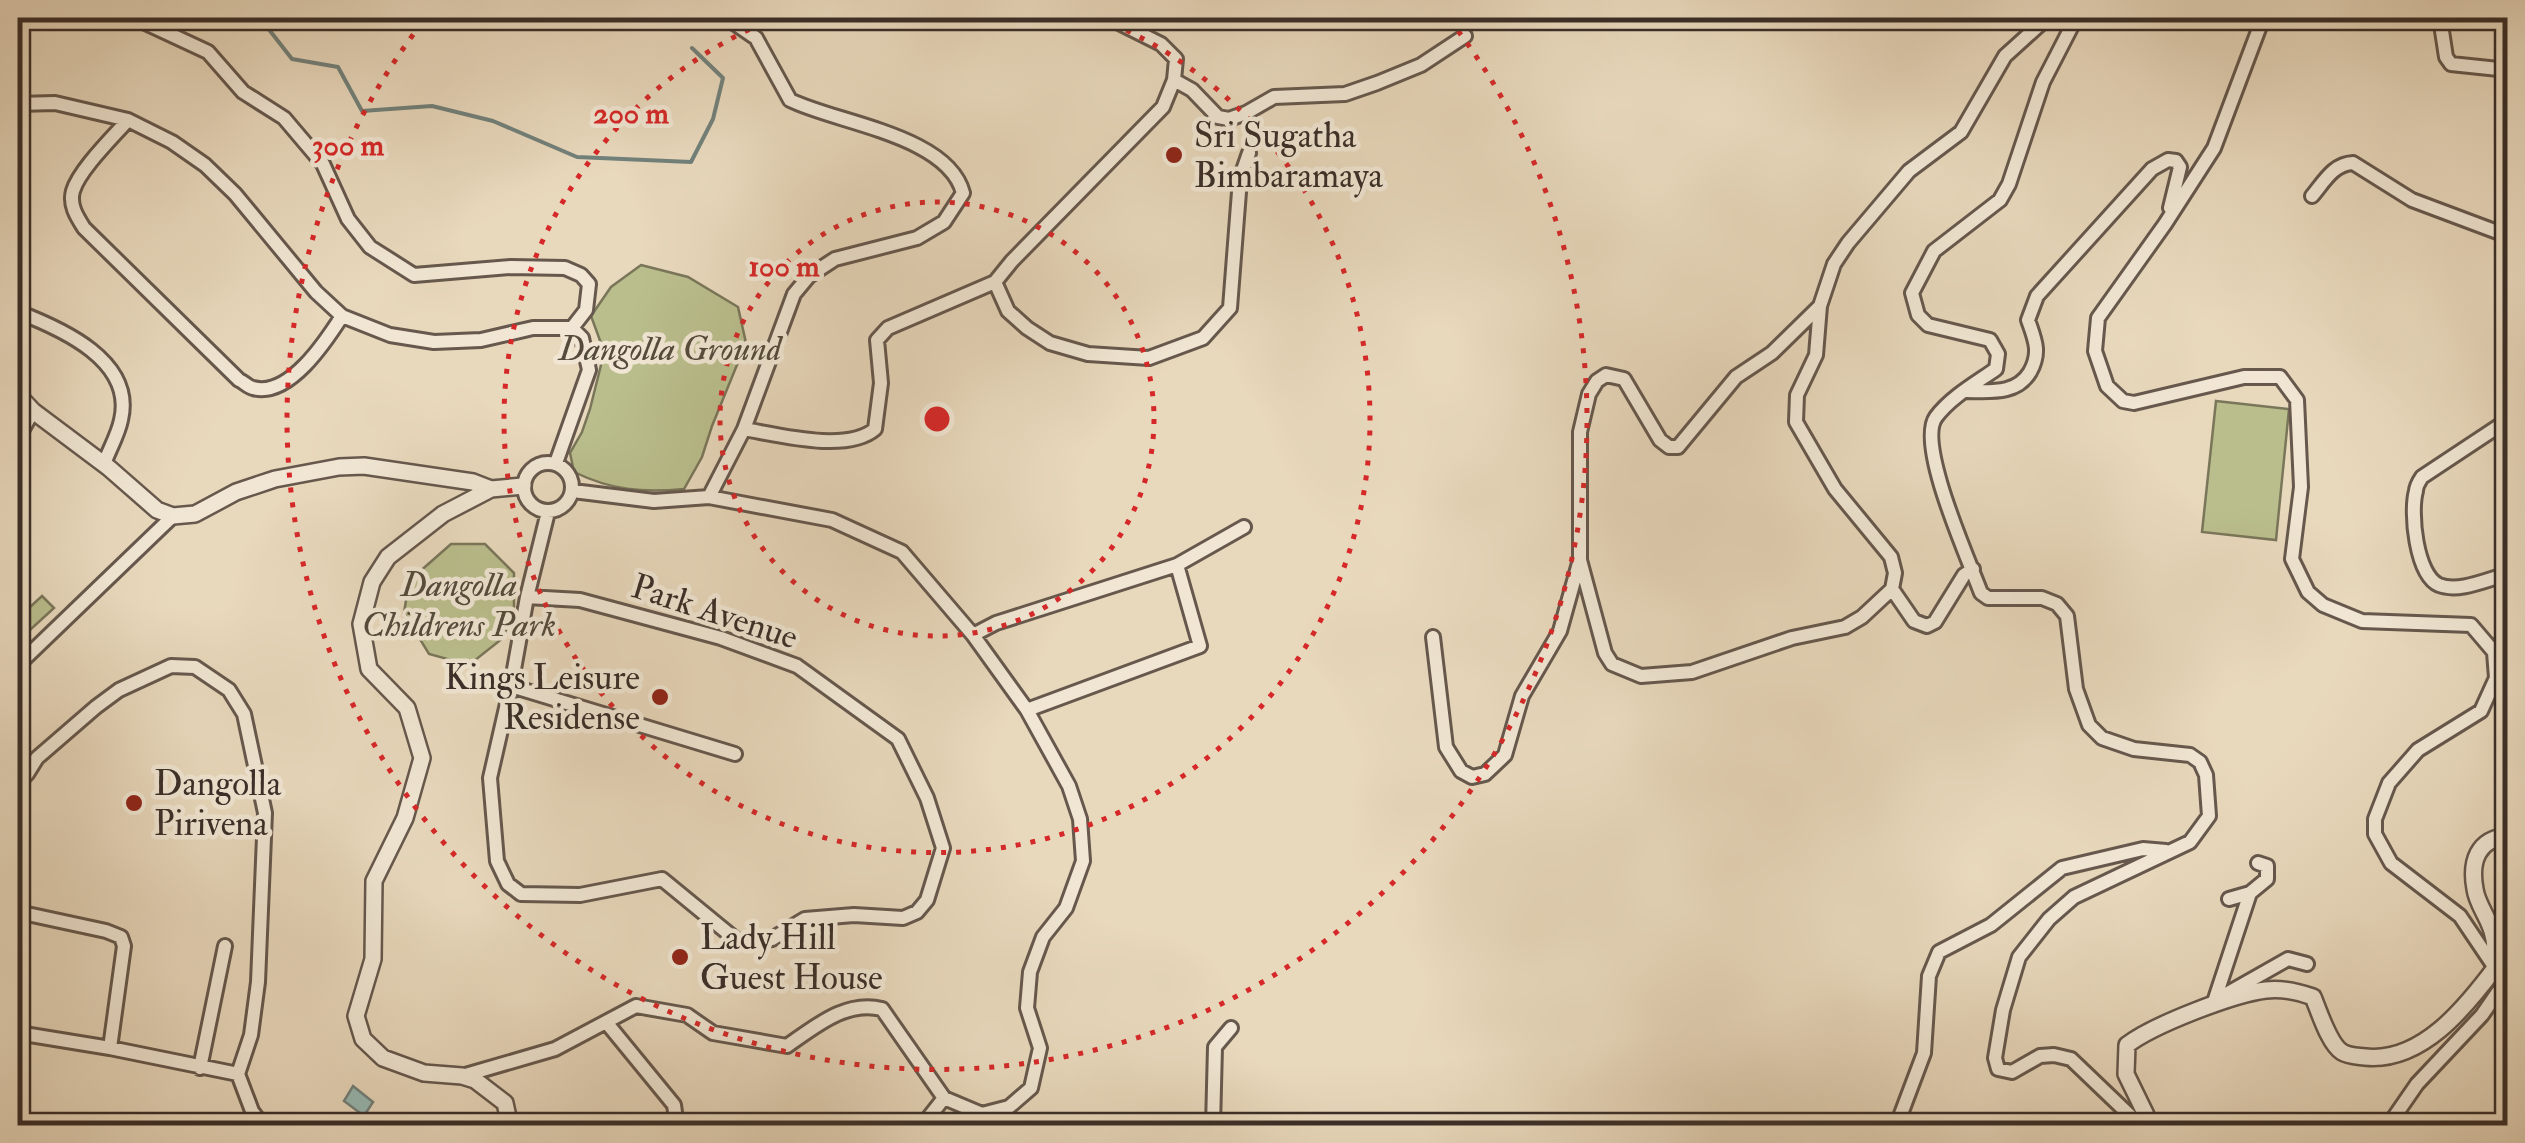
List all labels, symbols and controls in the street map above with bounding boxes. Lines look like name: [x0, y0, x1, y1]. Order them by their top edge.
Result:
text: 200 m: [593, 95, 669, 132]
place label: Sri Sugatha Bimbaramaya: [1194, 114, 1384, 198]
text: 300 m: [312, 127, 385, 164]
marker: Sri Sugatha Bimbaramaya: [1163, 144, 1185, 166]
text: 100 m: [749, 248, 820, 285]
park label: Dangolla Ground: [557, 327, 784, 371]
centre of rings: [919, 401, 955, 437]
park label: Dangolla Childrens Park: [362, 563, 556, 647]
street label: Park Avenue: [626, 564, 803, 660]
place label: Kings Leisure Residense: [445, 656, 640, 740]
marker: Kings Leisure Residense: [649, 686, 671, 708]
place label: Dangolla Pirivena: [154, 762, 282, 846]
marker: Dangolla Pirivena: [123, 792, 145, 814]
place label: Lady Hill Guest House: [700, 916, 883, 1000]
marker: Lady Hill Guest House: [669, 946, 691, 968]

